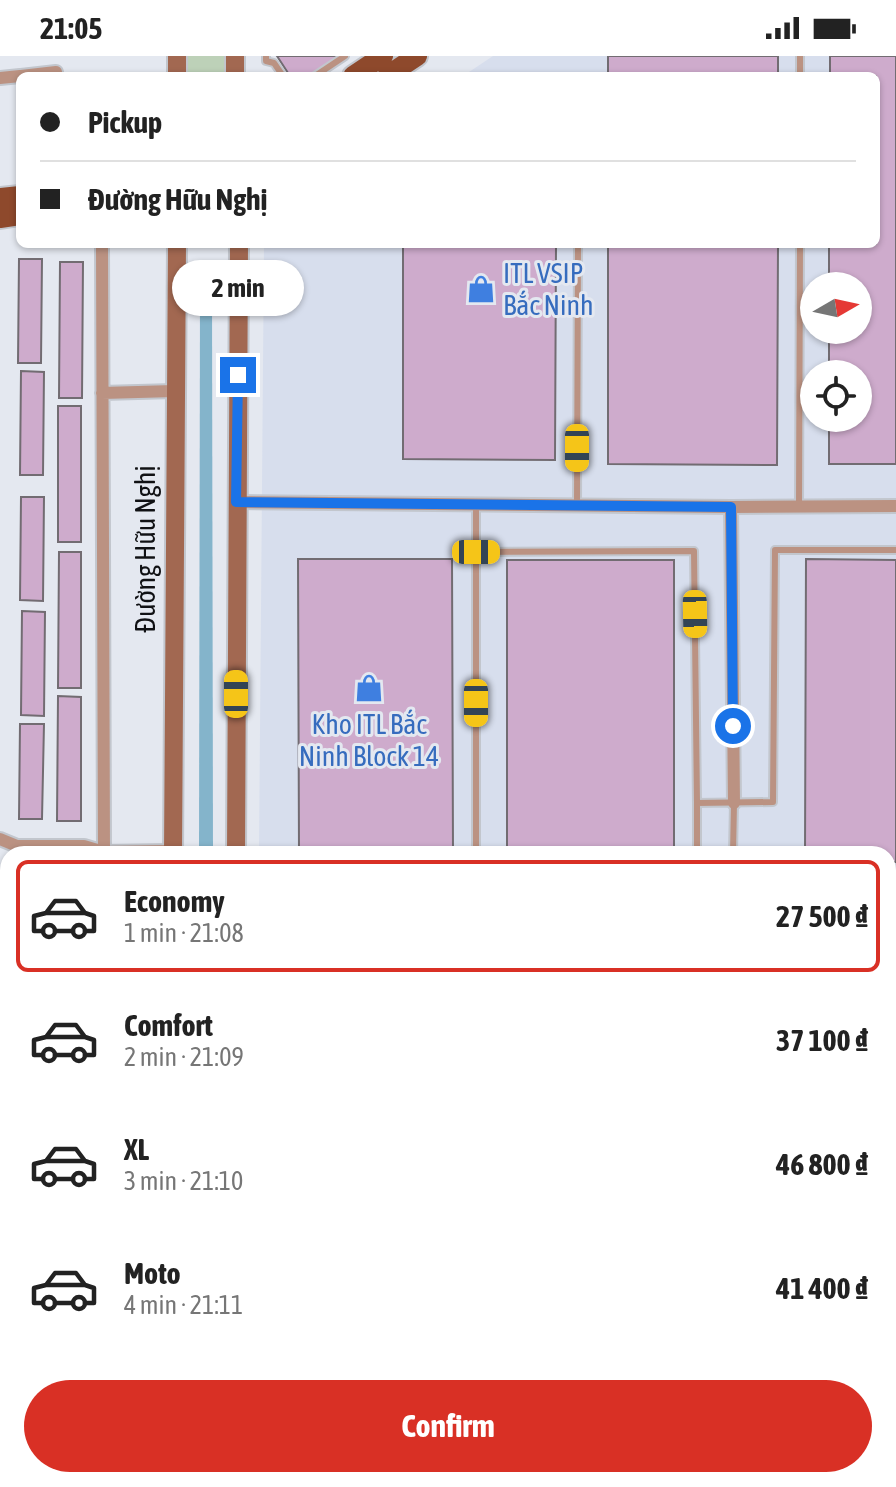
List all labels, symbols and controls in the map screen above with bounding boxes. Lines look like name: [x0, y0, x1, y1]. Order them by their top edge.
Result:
text: 21:05: [40, 11, 102, 45]
text: Pickup: [88, 105, 162, 139]
text: Đường Hữu Nghị: [88, 182, 268, 216]
place label: ITL VSIP Bắc Ninh: [503, 257, 594, 321]
callout: 2 min: [172, 259, 304, 315]
north arrow: [800, 272, 872, 344]
map controls: [800, 272, 872, 432]
text: 2 min: [211, 273, 265, 303]
shop icon: ITL VSIP Bắc Ninh: [466, 274, 496, 304]
route end: [220, 357, 256, 393]
button: locate: [800, 360, 872, 432]
car: [565, 424, 589, 472]
street label: Đường Hữu Nghị: [129, 465, 161, 633]
car: [452, 540, 500, 564]
car: [683, 590, 707, 638]
car: [224, 670, 248, 718]
shop icon: Kho ITL Bắc Ninh Block 14: [354, 673, 384, 703]
car: [464, 679, 488, 727]
place label: Kho ITL Bắc Ninh Block 14: [299, 708, 439, 772]
route start: [715, 708, 751, 744]
icon: car: [28, 880, 100, 952]
text: Economy: [124, 884, 225, 918]
text: 27 500 ₫: [776, 899, 868, 933]
text: 1 min · 21:08: [124, 918, 244, 948]
icon: car: [28, 1004, 100, 1076]
text: Comfort: [124, 1008, 213, 1042]
text: 37 100 ₫: [776, 1023, 868, 1057]
text: 2 min · 21:09: [124, 1042, 244, 1072]
icon: car: [28, 1128, 100, 1200]
text: XL: [124, 1132, 149, 1166]
text: 46 800 ₫: [776, 1147, 868, 1181]
text: 3 min · 21:10: [124, 1166, 243, 1196]
icon: car: [28, 1252, 100, 1324]
text: Moto: [124, 1256, 181, 1290]
text: 41 400 ₫: [776, 1271, 868, 1305]
text: 4 min · 21:11: [124, 1290, 243, 1320]
button: Confirm: [24, 1380, 872, 1472]

